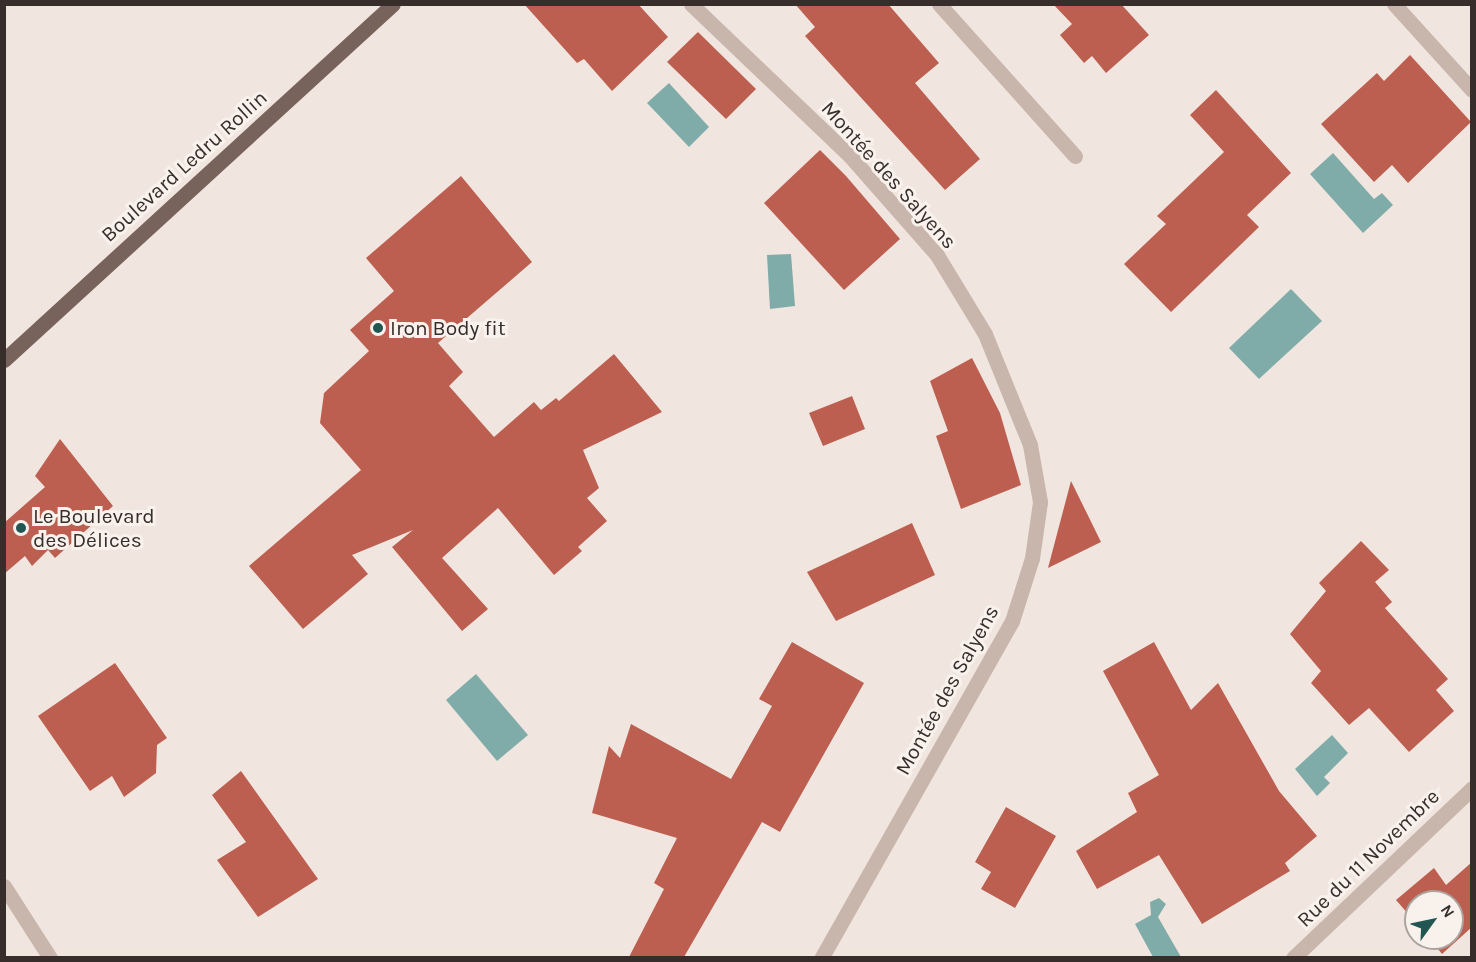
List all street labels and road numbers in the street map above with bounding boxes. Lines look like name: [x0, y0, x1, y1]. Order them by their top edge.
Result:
street label: Boulevard Ledru Rollin: [96, 85, 272, 247]
street label: Montée des Salyens: [816, 96, 962, 254]
street label: Montée des Salyens: [890, 601, 1004, 779]
street label: Rue du 11 Novembre: [1292, 784, 1444, 932]

